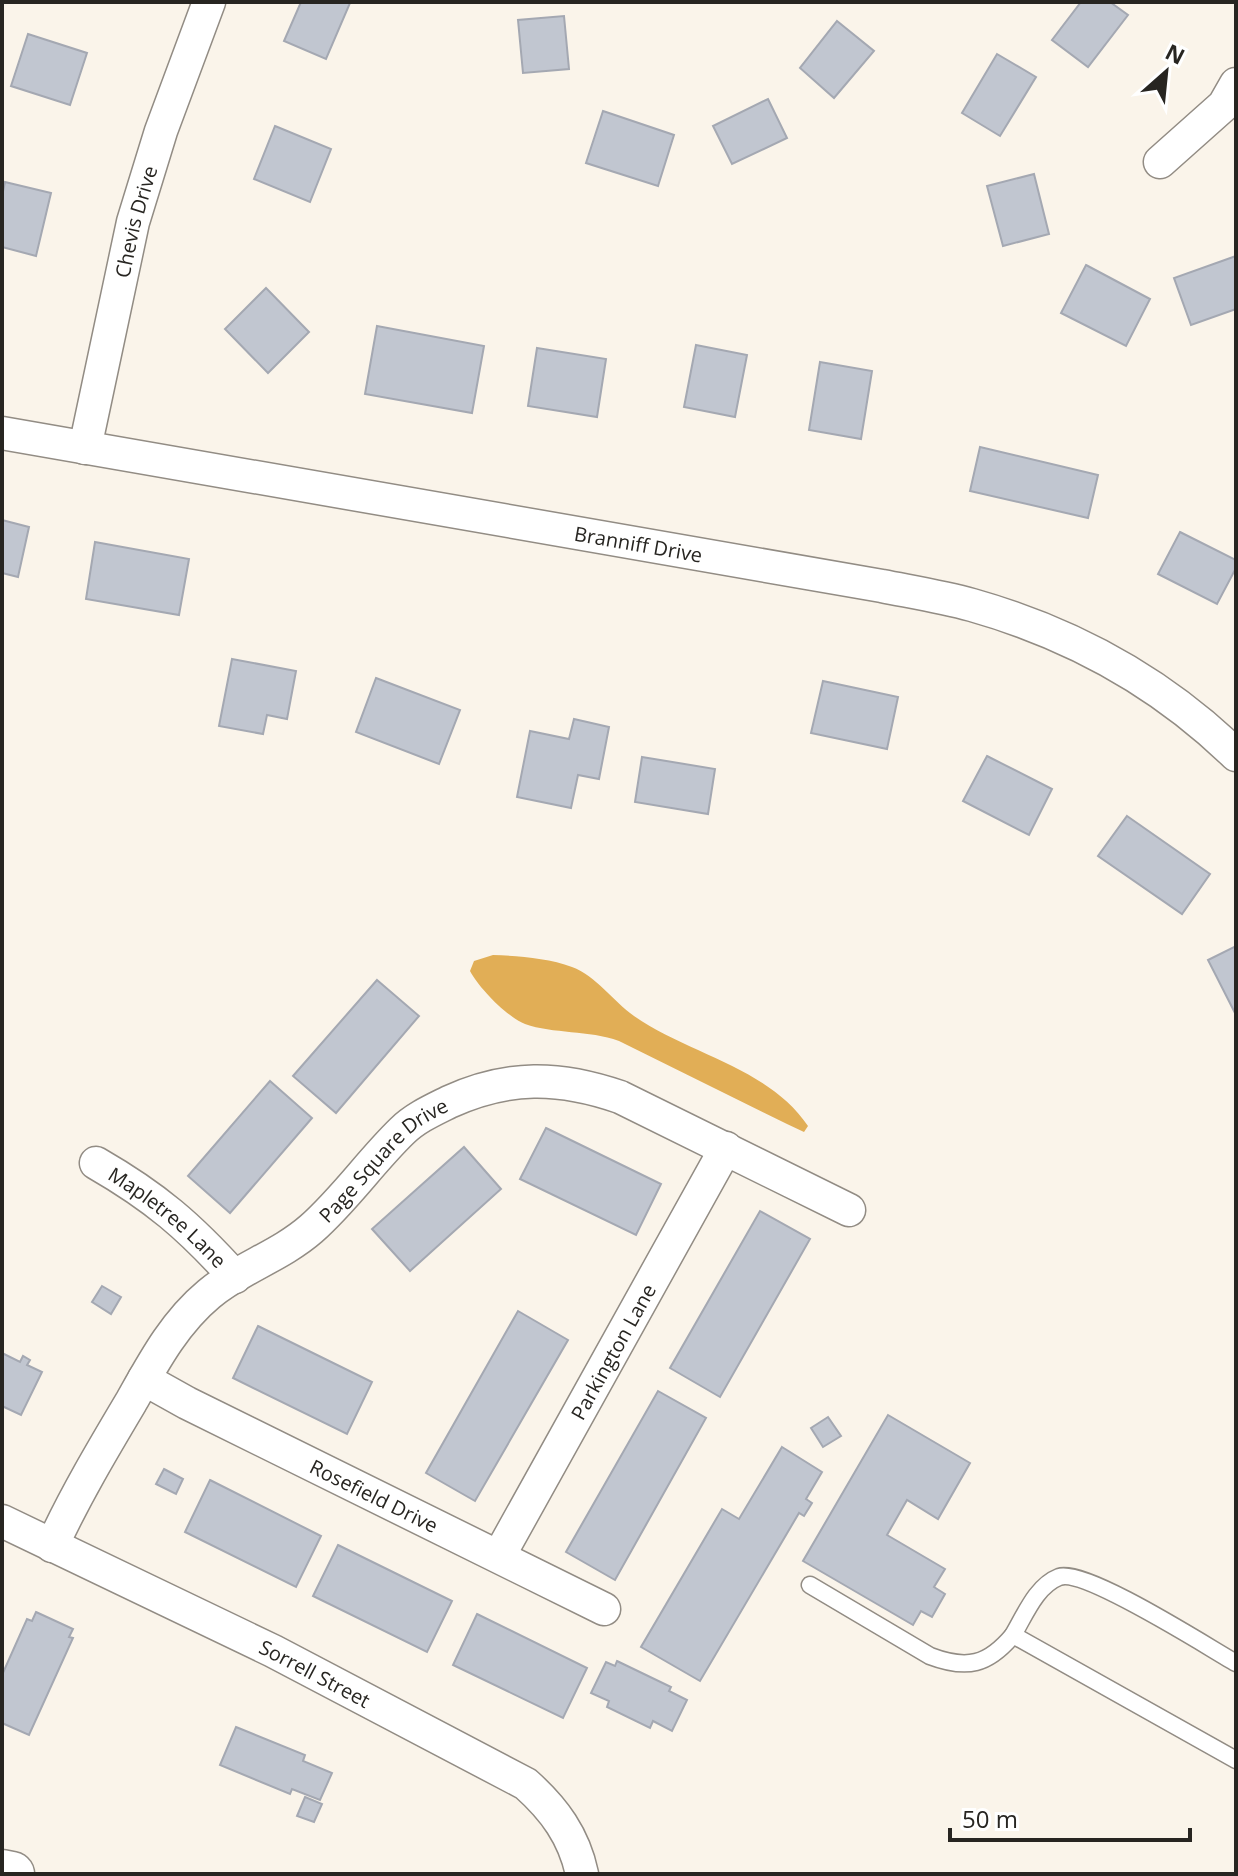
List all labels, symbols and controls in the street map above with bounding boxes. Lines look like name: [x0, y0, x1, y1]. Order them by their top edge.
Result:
north arrow: [1126, 32, 1206, 112]
text: N: [1161, 36, 1190, 71]
street label: Chevis Drive: [108, 162, 163, 280]
street label: Branniff Drive: [572, 519, 705, 568]
street label: Page Square Drive: [313, 1091, 452, 1228]
street label: Mapletree Lane: [104, 1160, 233, 1273]
street label: Parkington Lane: [564, 1279, 661, 1424]
street label: Rosefield Drive: [306, 1452, 443, 1538]
street label: Sorrell Street: [255, 1633, 375, 1713]
scale bar: [950, 1792, 1190, 1842]
text: 50 m: [962, 1802, 1018, 1835]

